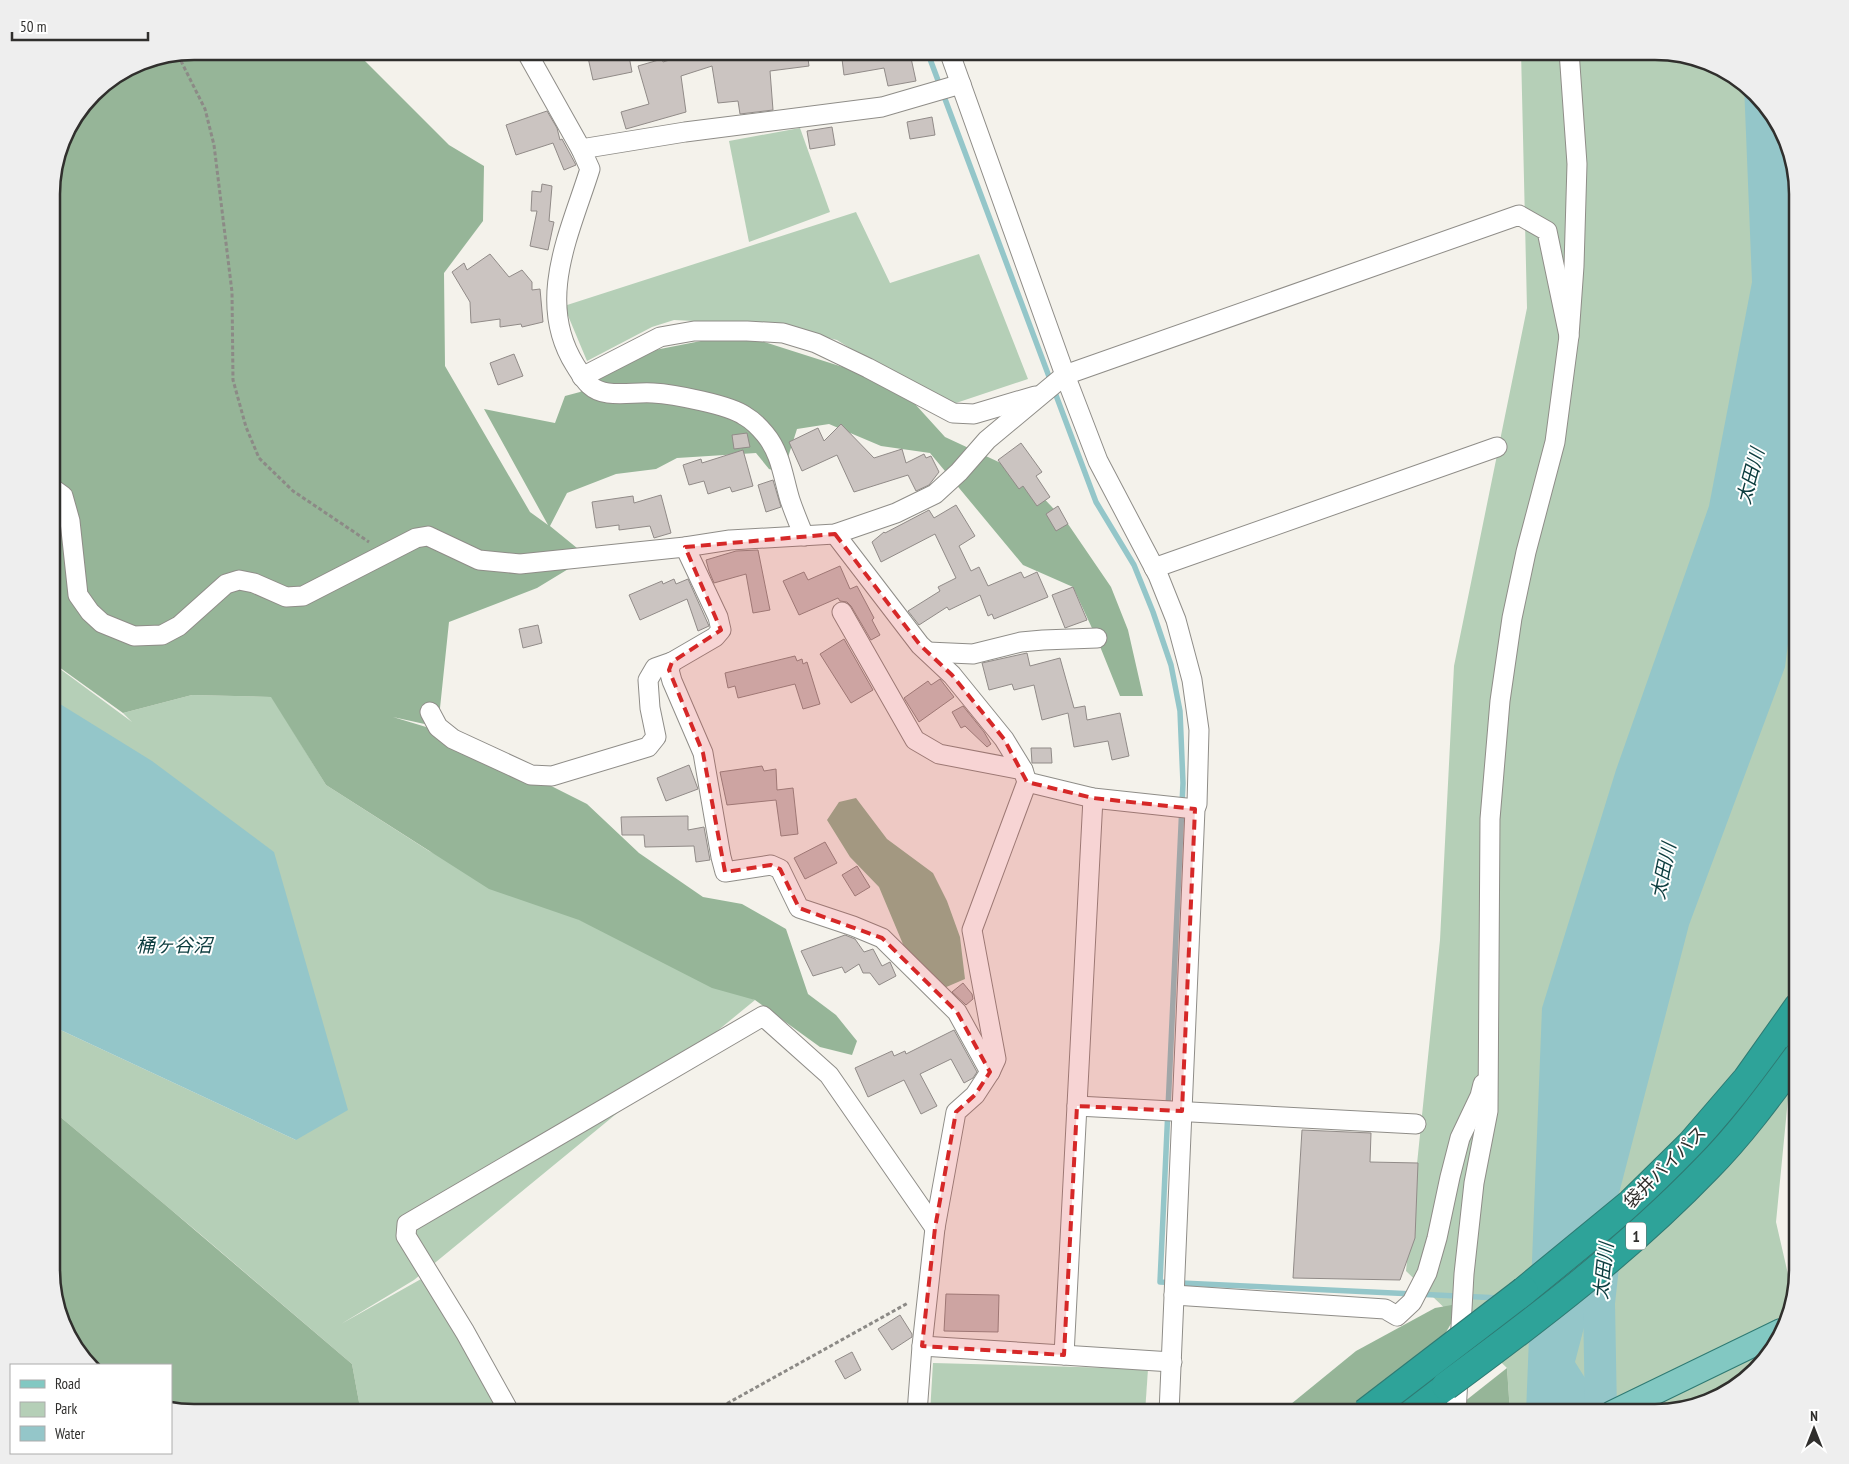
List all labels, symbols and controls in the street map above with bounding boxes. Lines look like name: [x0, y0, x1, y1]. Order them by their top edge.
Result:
scale bar: [12, 10, 149, 42]
text: 50 m: [20, 17, 46, 36]
water label: 太田川: [1731, 443, 1769, 507]
water label: 太田川: [1645, 839, 1681, 901]
water label: 桶ヶ谷沼: [136, 933, 215, 957]
street label: 袋井バイパス: [1618, 1120, 1711, 1213]
road number: 1: [1626, 1222, 1646, 1250]
water label: 太田川: [1588, 1239, 1618, 1301]
legend: [10, 1364, 172, 1454]
text: Road: [55, 1374, 81, 1393]
text: Park: [55, 1399, 77, 1418]
north arrow: [1789, 1404, 1839, 1454]
text: N: [1810, 1407, 1818, 1425]
text: Water: [55, 1424, 86, 1443]

